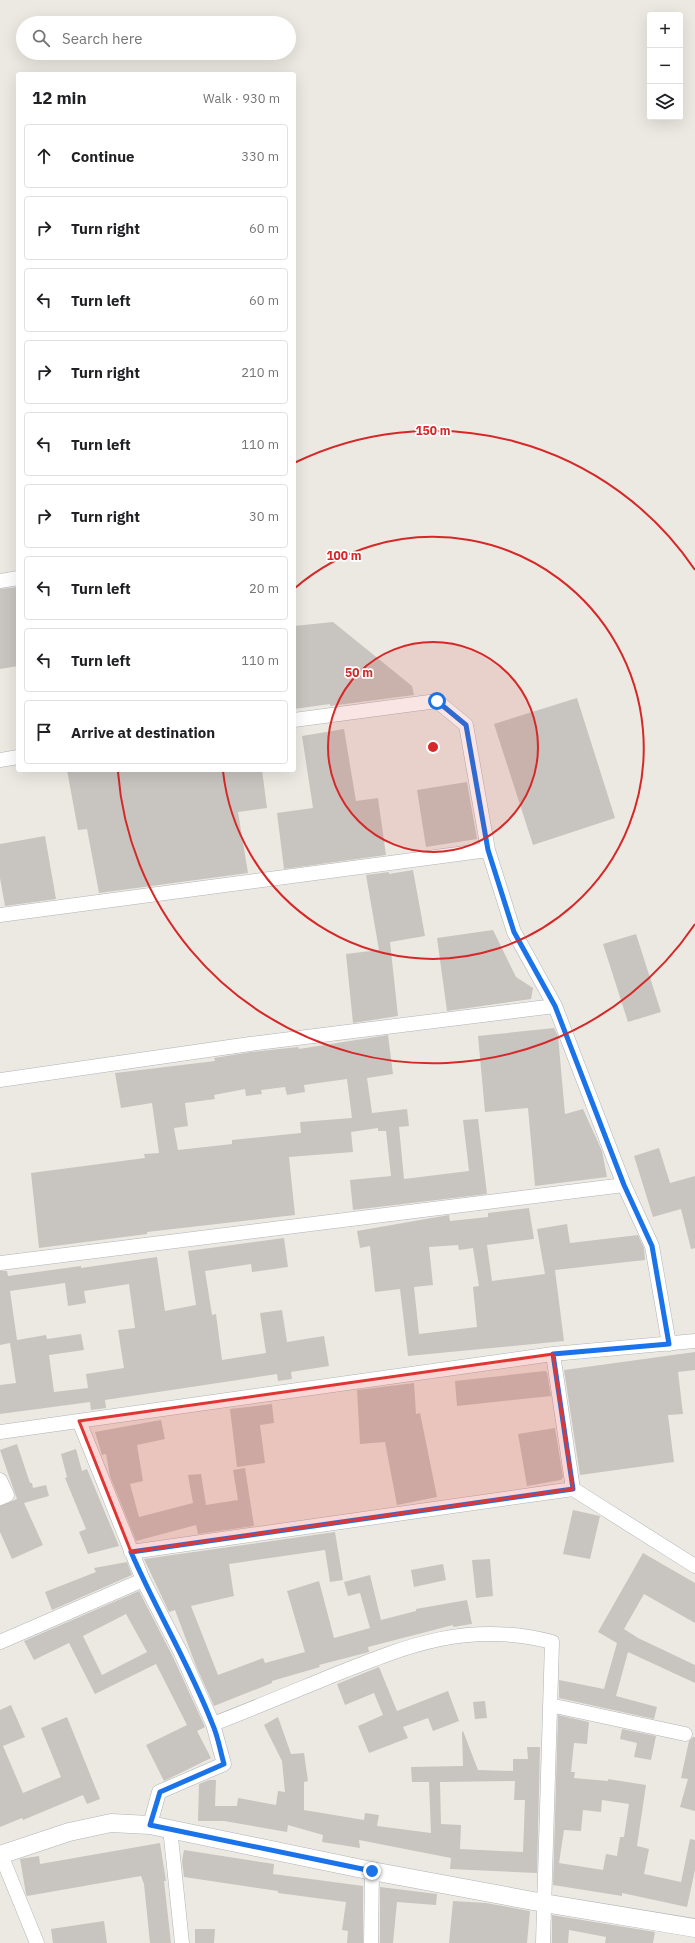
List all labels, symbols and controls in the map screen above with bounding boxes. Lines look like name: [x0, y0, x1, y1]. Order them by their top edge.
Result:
map controls: [647, 12, 683, 120]
button: +: [647, 12, 683, 48]
search box: [16, 16, 296, 60]
icon: search: [30, 27, 52, 49]
text: Search here: [62, 29, 142, 48]
button: −: [647, 48, 683, 84]
button: layers: [647, 84, 683, 120]
text: 12 min: [32, 87, 87, 109]
text: Walk · 930 m: [203, 90, 280, 107]
icon: ahead: [33, 145, 55, 167]
text: Continue: [71, 147, 135, 166]
text: 330 m: [241, 148, 279, 165]
icon: right: [33, 217, 55, 239]
text: Turn right: [71, 219, 140, 238]
text: 60 m: [249, 220, 279, 237]
icon: left: [33, 289, 55, 311]
text: Turn left: [71, 291, 131, 310]
text: 60 m: [249, 292, 279, 309]
icon: right: [33, 361, 55, 383]
text: Turn right: [71, 363, 140, 382]
text: 210 m: [241, 364, 279, 381]
text: 150 m: [415, 423, 451, 438]
icon: left: [33, 433, 55, 455]
text: Turn left: [71, 435, 131, 454]
text: 110 m: [241, 436, 279, 453]
icon: right: [33, 505, 55, 527]
text: Turn right: [71, 507, 140, 526]
text: 30 m: [249, 508, 279, 525]
text: 100 m: [326, 548, 362, 563]
icon: left: [33, 577, 55, 599]
text: Turn left: [71, 579, 131, 598]
text: 20 m: [249, 580, 279, 597]
icon: left: [33, 649, 55, 671]
text: Turn left: [71, 651, 131, 670]
text: 110 m: [241, 652, 279, 669]
text: 50 m: [345, 665, 373, 680]
route start: [428, 692, 446, 710]
icon: arrive: [33, 721, 55, 743]
text: Arrive at destination: [71, 723, 215, 742]
centre of rings: [426, 740, 440, 754]
route end: [363, 1862, 381, 1880]

